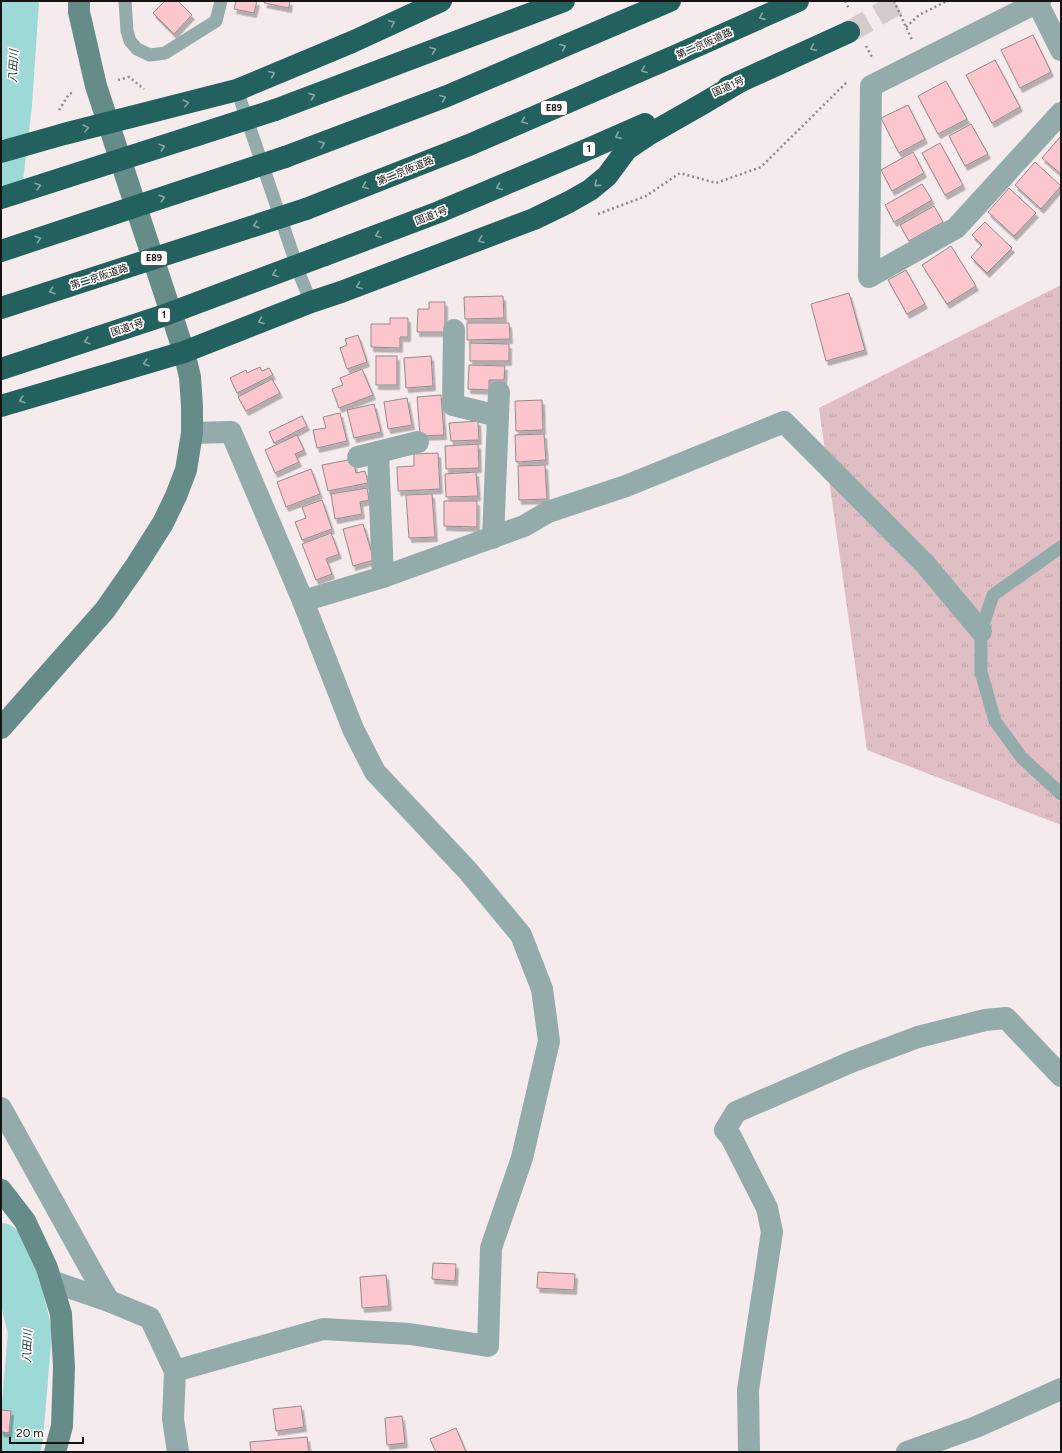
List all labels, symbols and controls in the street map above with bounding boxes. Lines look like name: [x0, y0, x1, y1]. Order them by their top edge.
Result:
one-way arrow: [759, 12, 767, 20]
one-way arrow: [388, 20, 395, 28]
street label: 第二京阪道路: [674, 25, 734, 62]
one-way arrow: [810, 43, 818, 51]
one-way arrow: [559, 44, 566, 52]
one-way arrow: [430, 47, 437, 55]
water label: 八田川: [6, 48, 21, 83]
one-way arrow: [640, 65, 647, 73]
one-way arrow: [269, 71, 276, 79]
street label: 国道1号: [710, 74, 746, 99]
one-way arrow: [308, 92, 315, 101]
one-way arrow: [440, 94, 447, 102]
one-way arrow: [183, 99, 190, 108]
road number: E89: [541, 101, 567, 115]
one-way arrow: [521, 116, 529, 124]
one-way arrow: [83, 125, 89, 133]
one-way arrow: [615, 131, 623, 139]
one-way arrow: [318, 140, 325, 148]
road number: 1: [583, 142, 595, 156]
one-way arrow: [159, 143, 166, 152]
street label: 第二京阪道路: [375, 153, 435, 188]
one-way arrow: [595, 179, 602, 186]
one-way arrow: [361, 181, 368, 189]
one-way arrow: [35, 182, 42, 191]
one-way arrow: [495, 182, 503, 190]
one-way arrow: [158, 194, 165, 203]
street label: 国道1号: [413, 203, 449, 228]
one-way arrow: [252, 220, 259, 229]
one-way arrow: [374, 231, 381, 239]
one-way arrow: [34, 235, 41, 243]
one-way arrow: [477, 235, 484, 243]
road number: E89: [141, 251, 167, 265]
street label: 第二京阪道路: [69, 261, 130, 292]
one-way arrow: [272, 269, 279, 277]
one-way arrow: [356, 281, 363, 289]
one-way arrow: [49, 286, 56, 295]
road number: 1: [158, 308, 170, 322]
street label: 国道1号: [109, 316, 145, 339]
one-way arrow: [258, 317, 265, 325]
one-way arrow: [83, 336, 90, 344]
one-way arrow: [143, 358, 150, 367]
one-way arrow: [19, 395, 26, 404]
water label: 八田川: [20, 1328, 35, 1363]
scale bar: [10, 1419, 83, 1445]
text: 20 m: [16, 1426, 44, 1440]

